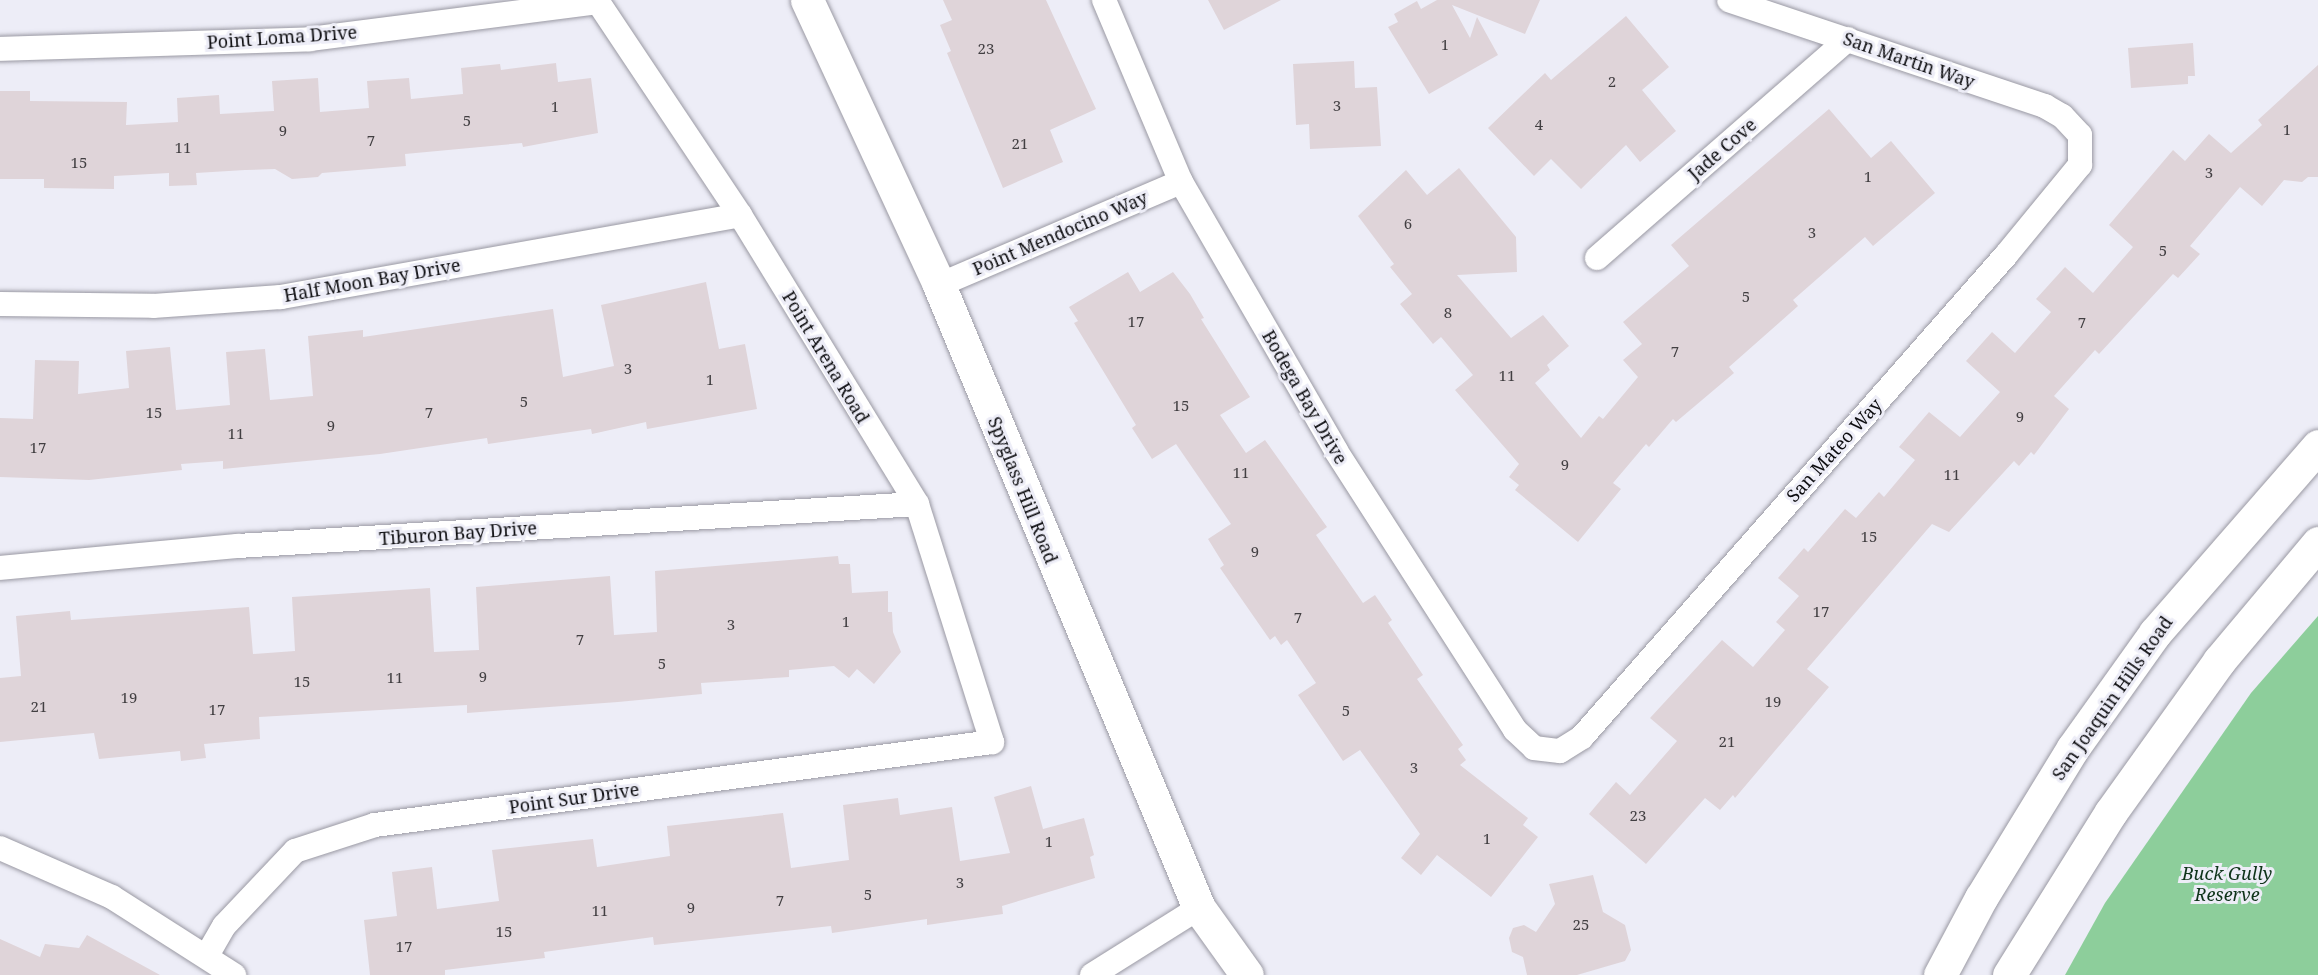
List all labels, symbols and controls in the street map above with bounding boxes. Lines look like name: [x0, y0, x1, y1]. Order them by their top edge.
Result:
street label: Point Loma Drive: [206, 21, 358, 53]
street label: San Martin Way: [1840, 27, 1978, 93]
house number: 1: [1441, 36, 1449, 54]
house number: 23: [978, 40, 994, 58]
house number: 2: [1608, 73, 1616, 91]
house number: 3: [1333, 97, 1341, 115]
house number: 1: [551, 98, 559, 116]
house number: 5: [463, 112, 471, 130]
street label: Jade Cove: [1683, 113, 1761, 185]
house number: 4: [1535, 116, 1543, 134]
house number: 1: [2283, 121, 2291, 139]
house number: 9: [279, 122, 287, 140]
house number: 7: [367, 132, 375, 150]
house number: 21: [1012, 135, 1028, 153]
house number: 11: [175, 139, 191, 157]
house number: 15: [71, 154, 87, 172]
house number: 3: [2205, 164, 2213, 182]
house number: 1: [1864, 168, 1872, 186]
street label: Point Mendocino Way: [969, 186, 1151, 280]
house number: 6: [1404, 215, 1412, 233]
house number: 3: [1808, 224, 1816, 242]
house number: 5: [2159, 242, 2167, 260]
street label: Half Moon Bay Drive: [282, 254, 462, 306]
street label: Point Arena Road: [778, 287, 874, 427]
house number: 5: [1742, 288, 1750, 306]
house number: 8: [1444, 304, 1452, 322]
house number: 17: [1128, 313, 1144, 331]
house number: 7: [2078, 314, 2086, 332]
street label: Bodega Bay Drive: [1258, 326, 1352, 468]
house number: 7: [1671, 343, 1679, 361]
house number: 3: [624, 360, 632, 378]
house number: 11: [1499, 367, 1515, 385]
house number: 1: [706, 371, 714, 389]
house number: 5: [520, 393, 528, 411]
street label: San Mateo Way: [1782, 394, 1886, 506]
house number: 15: [1173, 397, 1189, 415]
house number: 15: [146, 404, 162, 422]
house number: 7: [425, 404, 433, 422]
house number: 9: [2016, 408, 2024, 426]
street label: Spyglass Hill Road: [984, 414, 1062, 566]
house number: 9: [327, 417, 335, 435]
house number: 11: [228, 425, 244, 443]
house number: 17: [30, 439, 46, 457]
house number: 9: [1561, 456, 1569, 474]
house number: 11: [1233, 464, 1249, 482]
house number: 11: [1944, 466, 1960, 484]
street label: Tiburon Bay Drive: [378, 517, 538, 549]
house number: 15: [1861, 528, 1877, 546]
house number: 9: [1251, 543, 1259, 561]
house number: 17: [1813, 603, 1829, 621]
house number: 7: [1294, 609, 1302, 627]
street label: San Joaquin Hills Road: [2047, 612, 2177, 784]
house number: 1: [842, 613, 850, 631]
house number: 3: [727, 616, 735, 634]
house number: 7: [576, 631, 584, 649]
house number: 5: [658, 655, 666, 673]
house number: 9: [479, 668, 487, 686]
house number: 11: [387, 669, 403, 687]
house number: 15: [294, 673, 310, 691]
house number: 19: [121, 689, 137, 707]
house number: 19: [1765, 693, 1781, 711]
house number: 21: [31, 698, 47, 716]
house number: 17: [209, 701, 225, 719]
house number: 5: [1342, 702, 1350, 720]
house number: 21: [1719, 733, 1735, 751]
house number: 3: [1410, 759, 1418, 777]
street label: Point Sur Drive: [507, 778, 641, 818]
house number: 23: [1630, 807, 1646, 825]
house number: 1: [1483, 830, 1491, 848]
house number: 1: [1045, 833, 1053, 851]
park label: Buck Gully Reserve: [2182, 863, 2272, 906]
house number: 3: [956, 874, 964, 892]
house number: 5: [864, 886, 872, 904]
house number: 7: [776, 892, 784, 910]
house number: 9: [687, 899, 695, 917]
house number: 11: [592, 902, 608, 920]
house number: 25: [1573, 916, 1589, 934]
house number: 15: [496, 923, 512, 941]
house number: 17: [396, 938, 412, 956]

